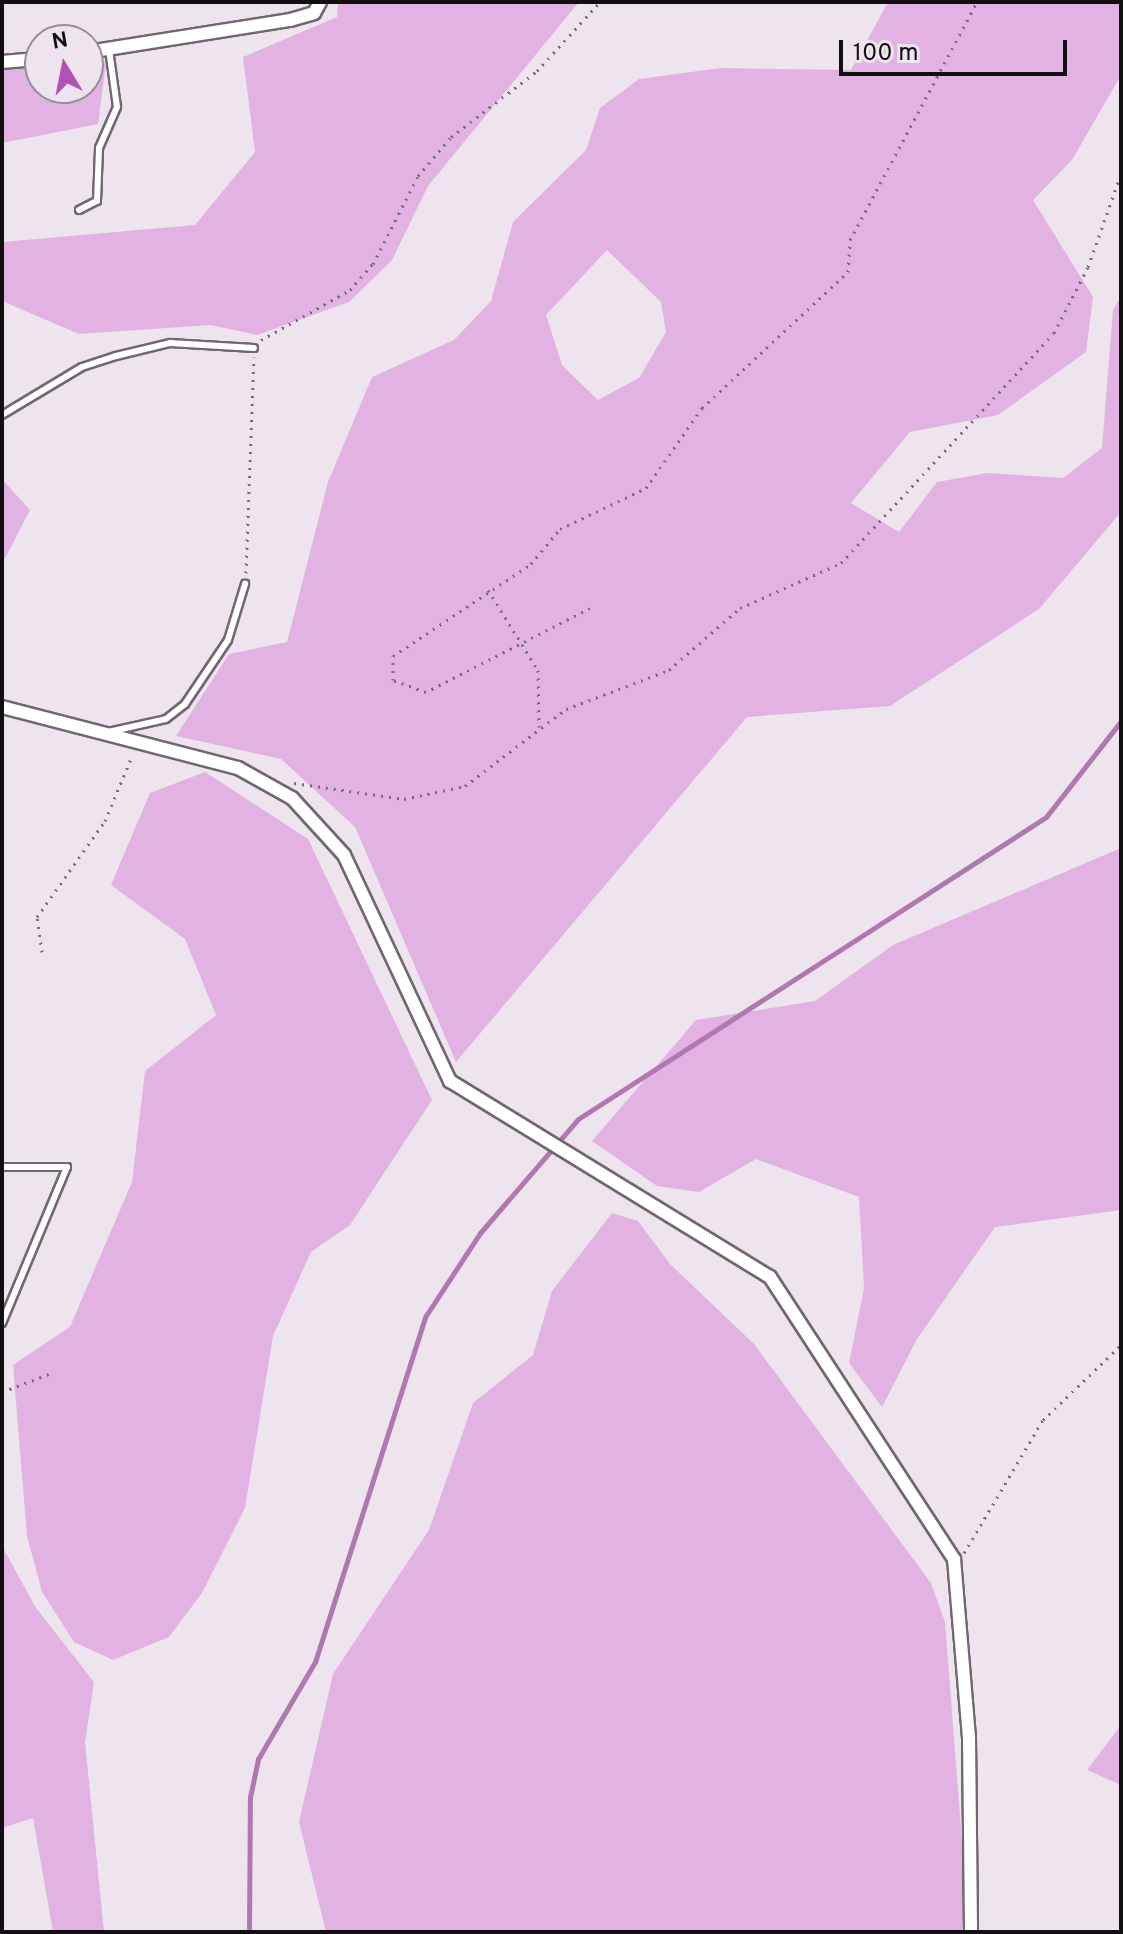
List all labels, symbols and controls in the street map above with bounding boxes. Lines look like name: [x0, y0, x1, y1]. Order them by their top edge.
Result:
north arrow: [24, 24, 104, 104]
scale bar: [843, 24, 1071, 74]
text: N: [50, 27, 70, 57]
text: 100 m: [853, 39, 919, 69]

